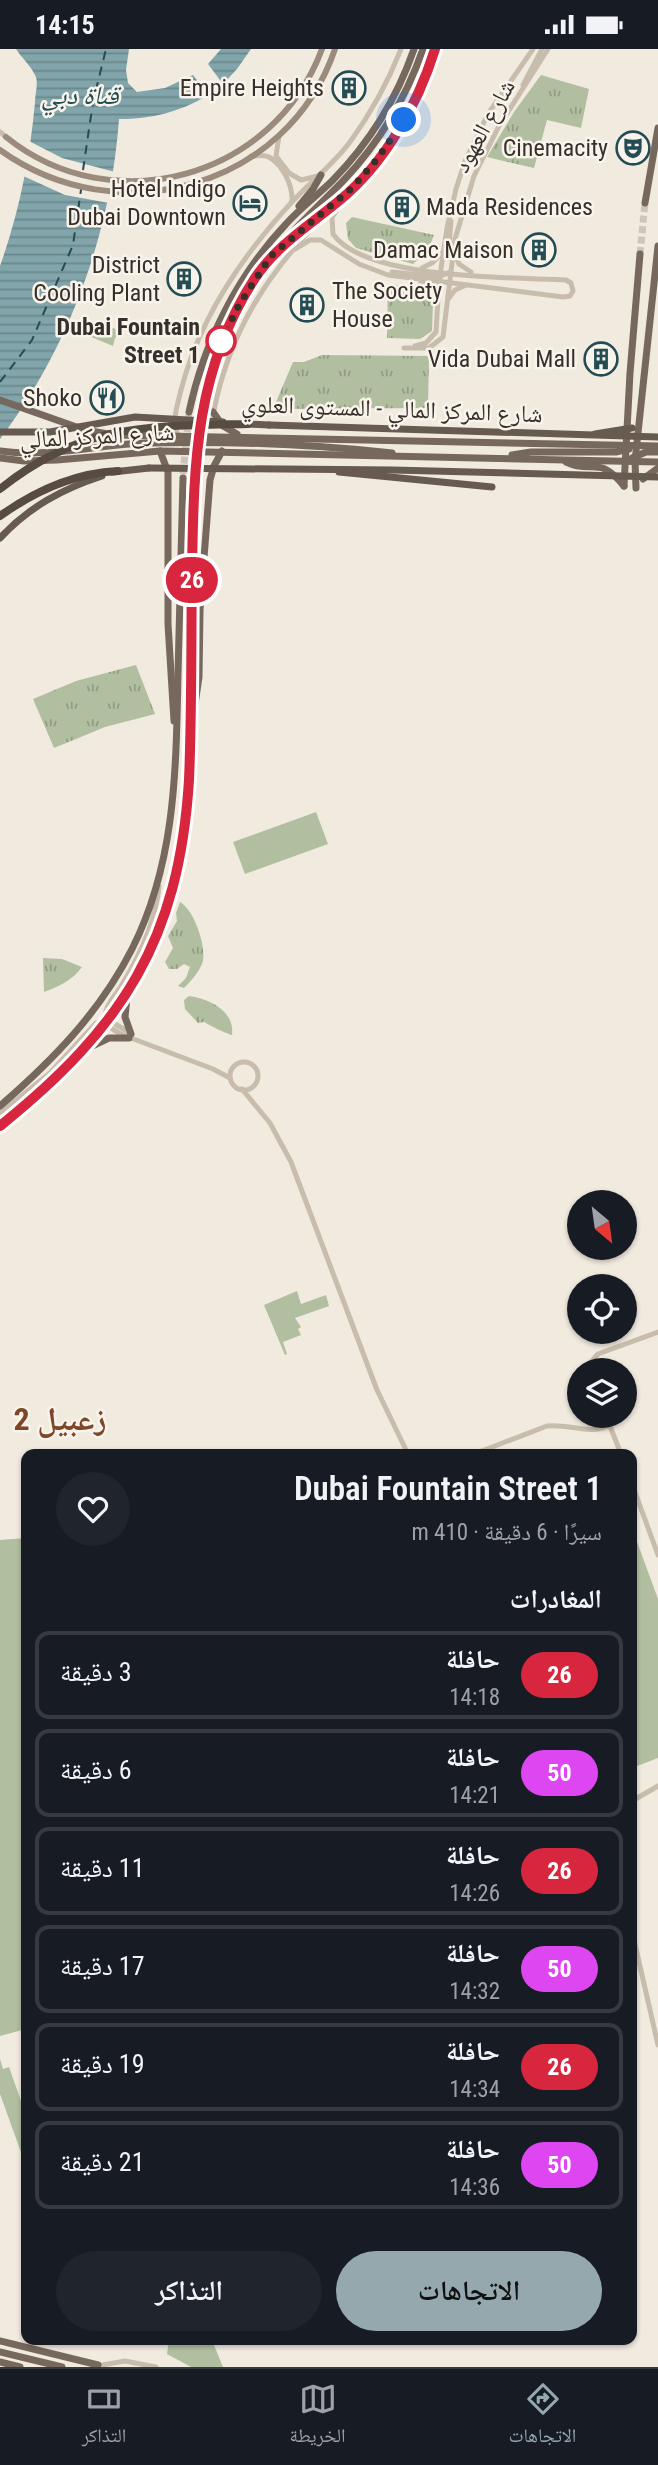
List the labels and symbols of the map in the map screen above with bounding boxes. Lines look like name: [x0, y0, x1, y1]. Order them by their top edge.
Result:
building icon: Empire Heights: [330, 69, 368, 107]
place label: Empire Heights: [180, 74, 324, 102]
street label: شارع العهود: [447, 75, 522, 178]
water label: قناة دبي: [41, 80, 122, 116]
your location: [386, 102, 421, 137]
theatre icon: Cinemacity: [614, 129, 652, 167]
place label: Cinemacity: [503, 134, 608, 162]
place label: Hotel Indigo Dubai Downtown: [67, 175, 226, 231]
hotel icon: Hotel Indigo Dubai Downtown: [231, 184, 269, 222]
building icon: Mada Residences: [383, 188, 421, 226]
place label: Mada Residences: [426, 193, 593, 221]
building icon: Damac Maison: [520, 231, 558, 269]
place label: Damac Maison: [373, 236, 514, 264]
place label: District Cooling Plant: [33, 251, 160, 307]
building icon: District Cooling Plant: [165, 260, 203, 298]
place label: The Society House: [332, 277, 442, 333]
building icon: The Society House: [288, 286, 326, 324]
place label: Dubai Fountain Street 1: [57, 313, 200, 369]
marker: Dubai Fountain Street 1: [206, 326, 236, 356]
building icon: Vida Dubai Mall: [582, 340, 620, 378]
place label: Vida Dubai Mall: [428, 345, 576, 373]
restaurant icon: Shoko: [88, 379, 126, 417]
place label: Shoko: [23, 384, 82, 412]
street label: شارع المركز المالي - المستوى العلوي: [241, 390, 543, 433]
street label: شارع المركز المالي: [19, 418, 175, 459]
line badge: 26: [160, 557, 224, 603]
north arrow: [567, 1190, 637, 1260]
district label: زعبيل 2: [14, 1400, 106, 1438]

